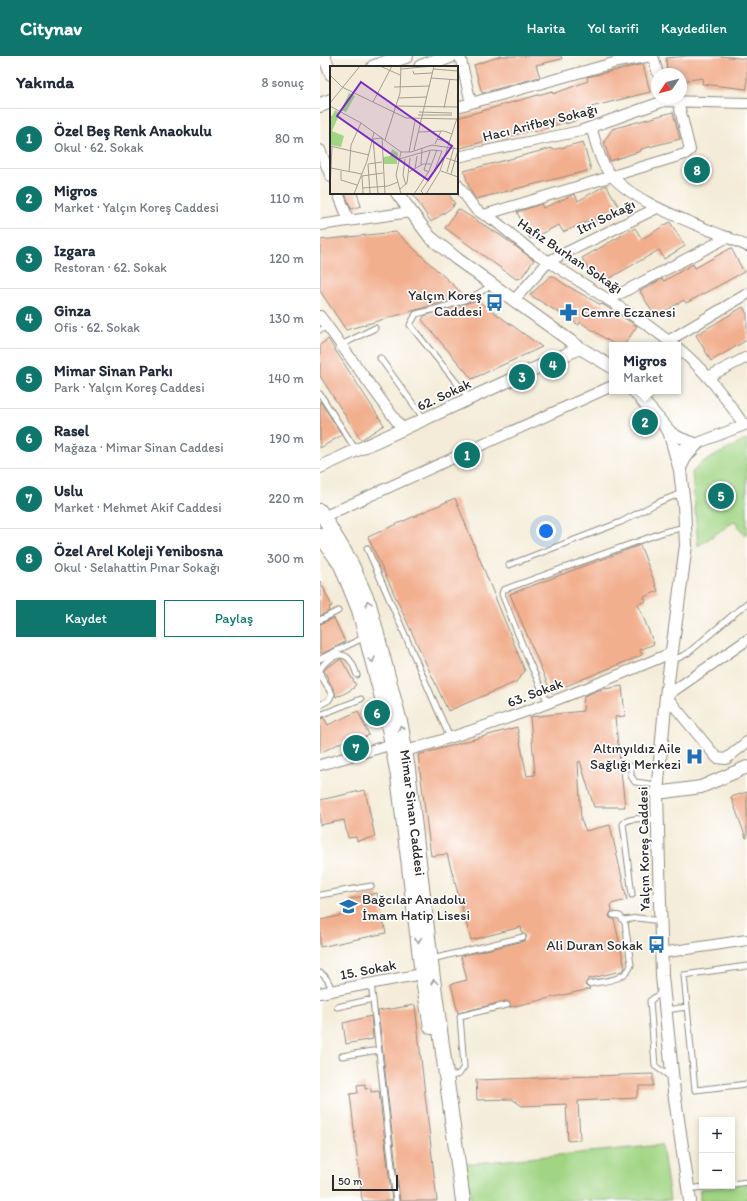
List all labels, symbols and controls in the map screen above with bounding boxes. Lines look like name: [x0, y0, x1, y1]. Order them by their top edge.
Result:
text: Citynav: [20, 17, 82, 40]
text: Harita: [527, 20, 565, 37]
text: Yol tarifi: [587, 20, 639, 37]
text: Kaydedilen: [661, 20, 727, 37]
inset map: [330, 66, 458, 194]
north arrow: [651, 68, 687, 104]
text: Yakında: [16, 72, 74, 92]
text: 8 sonuç: [261, 75, 304, 90]
street label: Hacı Arifbey Sokağı: [481, 101, 599, 145]
text: Özel Beş Renk Anaokulu: [54, 122, 212, 140]
text: 1: [26, 131, 32, 146]
text: 80 m: [275, 131, 304, 146]
text: Okul · 62. Sokak: [54, 140, 144, 155]
pin: 8: [684, 155, 710, 185]
text: Migros: [54, 182, 97, 200]
text: 2: [26, 191, 32, 206]
text: 110 m: [270, 191, 304, 206]
street label: Itri Sokağı: [574, 196, 638, 238]
text: Market · Yalçın Koreş Caddesi: [54, 200, 219, 215]
street label: Hafız Burhan Sokağı: [514, 215, 626, 297]
text: Izgara: [54, 242, 95, 260]
text: 3: [25, 251, 33, 266]
text: 120 m: [269, 251, 304, 266]
text: Restoran · 62. Sokak: [54, 260, 167, 275]
place label: Yalçın Koreş Caddesi: [408, 287, 482, 320]
bus stop icon: Yalçın Koreş Caddesi: [485, 293, 505, 313]
text: Ginza: [54, 302, 91, 320]
pharmacy icon: Cemre Eczanesi: [558, 302, 578, 322]
place label: Cemre Eczanesi: [581, 304, 676, 321]
text: 4: [25, 311, 33, 326]
text: 130 m: [269, 311, 304, 326]
text: Ofis · 62. Sokak: [54, 320, 140, 335]
popup: [609, 342, 681, 394]
pin: 4: [540, 350, 566, 380]
text: Migros: [623, 352, 667, 370]
text: Mimar Sinan Parkı: [54, 362, 172, 380]
pin: 3: [509, 362, 535, 392]
text: Market: [623, 370, 663, 385]
text: 5: [26, 371, 32, 386]
text: 140 m: [268, 371, 304, 386]
street label: 62. Sokak: [414, 375, 474, 415]
text: Park · Yalçın Koreş Caddesi: [54, 380, 204, 395]
pin: 2: [632, 407, 658, 437]
text: Rasel: [54, 422, 89, 440]
text: 6: [26, 431, 32, 446]
text: 190 m: [269, 431, 304, 446]
text: Mağaza · Mimar Sinan Caddesi: [54, 440, 224, 455]
pin: 1: [454, 440, 480, 470]
pin: 5: [708, 481, 734, 511]
text: Uslu: [54, 482, 83, 500]
text: 7: [26, 491, 32, 506]
text: 220 m: [268, 491, 304, 506]
text: Market · Mehmet Akif Caddesi: [54, 500, 222, 515]
your location: [536, 521, 556, 541]
text: Özel Arel Koleji Yenibosna: [54, 542, 223, 560]
text: 8: [25, 551, 33, 566]
text: 300 m: [267, 551, 304, 566]
text: Okul · Selahattin Pınar Sokağı: [54, 560, 220, 575]
one-way arrow: [364, 599, 373, 606]
button: Kaydet: [16, 600, 156, 637]
button: Paylaş: [164, 600, 304, 637]
one-way arrow: [367, 656, 376, 663]
street label: 63. Sokak: [505, 675, 565, 711]
pin: 6: [364, 698, 390, 728]
one-way arrow: [398, 725, 406, 731]
pin: 7: [343, 733, 369, 763]
place label: Altınyıldız Aile Sağlığı Merkezi: [590, 740, 681, 773]
hospital icon: Altınyıldız Aile Sağlığı Merkezi: [684, 746, 704, 766]
street label: Mimar Sinan Caddesi: [396, 748, 429, 877]
street label: Yalçın Koreş Caddesi: [634, 786, 654, 912]
place label: Bağcılar Anadolu İmam Hatip Lisesi: [362, 891, 470, 924]
school or university icon: Bağcılar Anadolu İmam Hatip Lisesi: [339, 897, 359, 917]
bus stop icon: Ali Duran Sokak: [646, 935, 666, 955]
one-way arrow: [413, 937, 422, 943]
place label: Ali Duran Sokak: [546, 937, 643, 954]
street label: 15. Sokak: [339, 956, 397, 984]
one-way arrow: [430, 979, 439, 985]
map controls: [699, 1117, 735, 1189]
button: +: [699, 1117, 735, 1153]
button: −: [699, 1153, 735, 1189]
scale bar: [332, 1173, 398, 1192]
text: 50 m: [338, 1175, 362, 1188]

